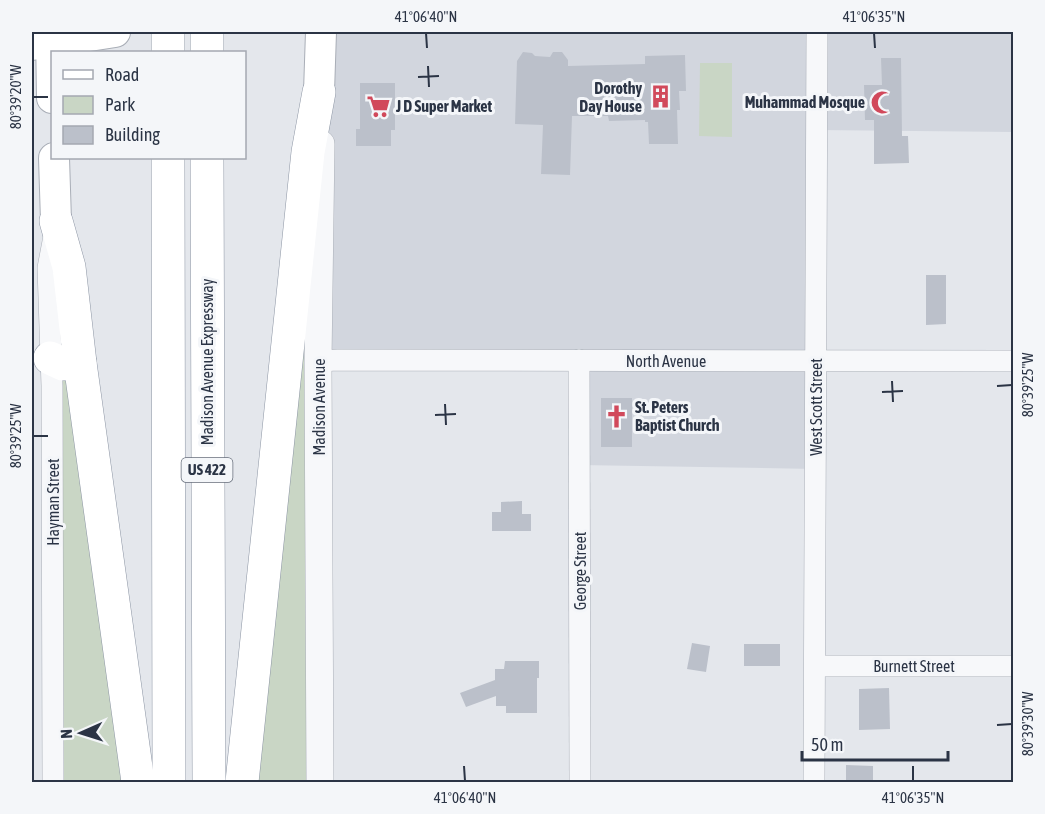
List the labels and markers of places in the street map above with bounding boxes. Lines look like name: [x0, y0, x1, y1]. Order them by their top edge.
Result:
place label: Dorothy Day House: [579, 79, 642, 115]
building icon: Dorothy Day House: [647, 84, 673, 110]
mosque icon: Muhammad Mosque: [870, 89, 896, 115]
supermarket icon: J D Super Market: [365, 93, 391, 119]
place label: Muhammad Mosque: [745, 93, 865, 111]
place label: J D Super Market: [395, 97, 493, 115]
place label: St. Peters Baptist Church: [635, 398, 720, 434]
church icon: St. Peters Baptist Church: [604, 403, 630, 429]

